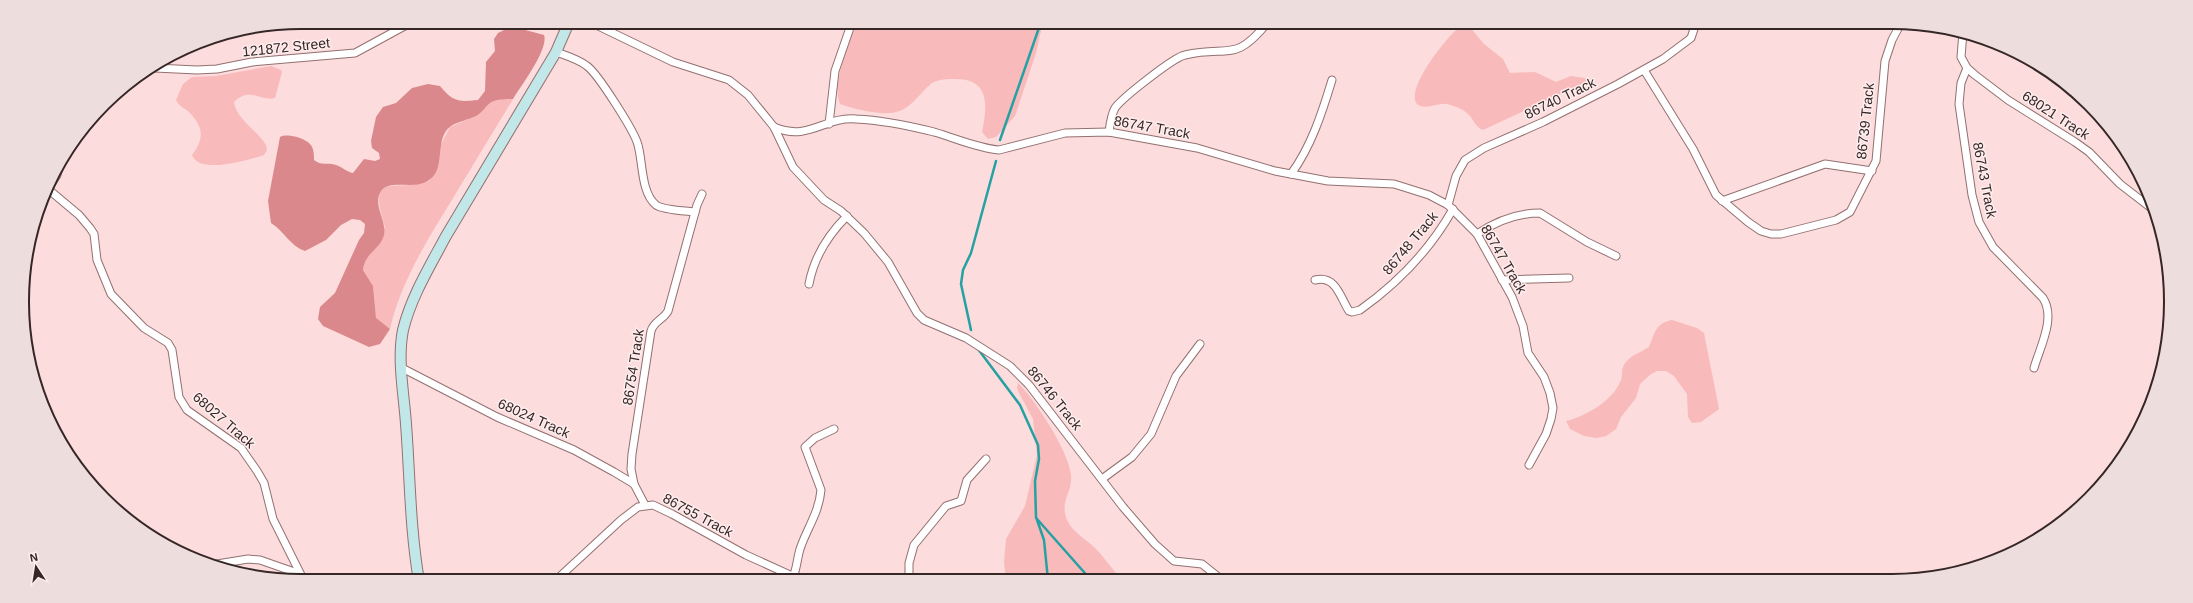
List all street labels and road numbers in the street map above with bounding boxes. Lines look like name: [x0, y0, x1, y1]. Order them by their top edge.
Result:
street label: 121872 Street: [241, 34, 331, 60]
street label: 86740 Track: [1522, 73, 1599, 122]
street label: 86739 Track: [1853, 81, 1877, 160]
street label: 68021 Track: [2019, 87, 2093, 143]
street label: 86747 Track: [1113, 112, 1192, 142]
street label: 86743 Track: [1970, 141, 2000, 220]
street label: 86748 Track: [1379, 208, 1442, 278]
street label: 86747 Track: [1478, 222, 1531, 297]
street label: 86754 Track: [619, 327, 647, 406]
street label: 86746 Track: [1025, 363, 1086, 434]
street label: 68027 Track: [190, 389, 259, 452]
street label: 68024 Track: [496, 395, 573, 441]
street label: 86755 Track: [660, 490, 737, 541]

